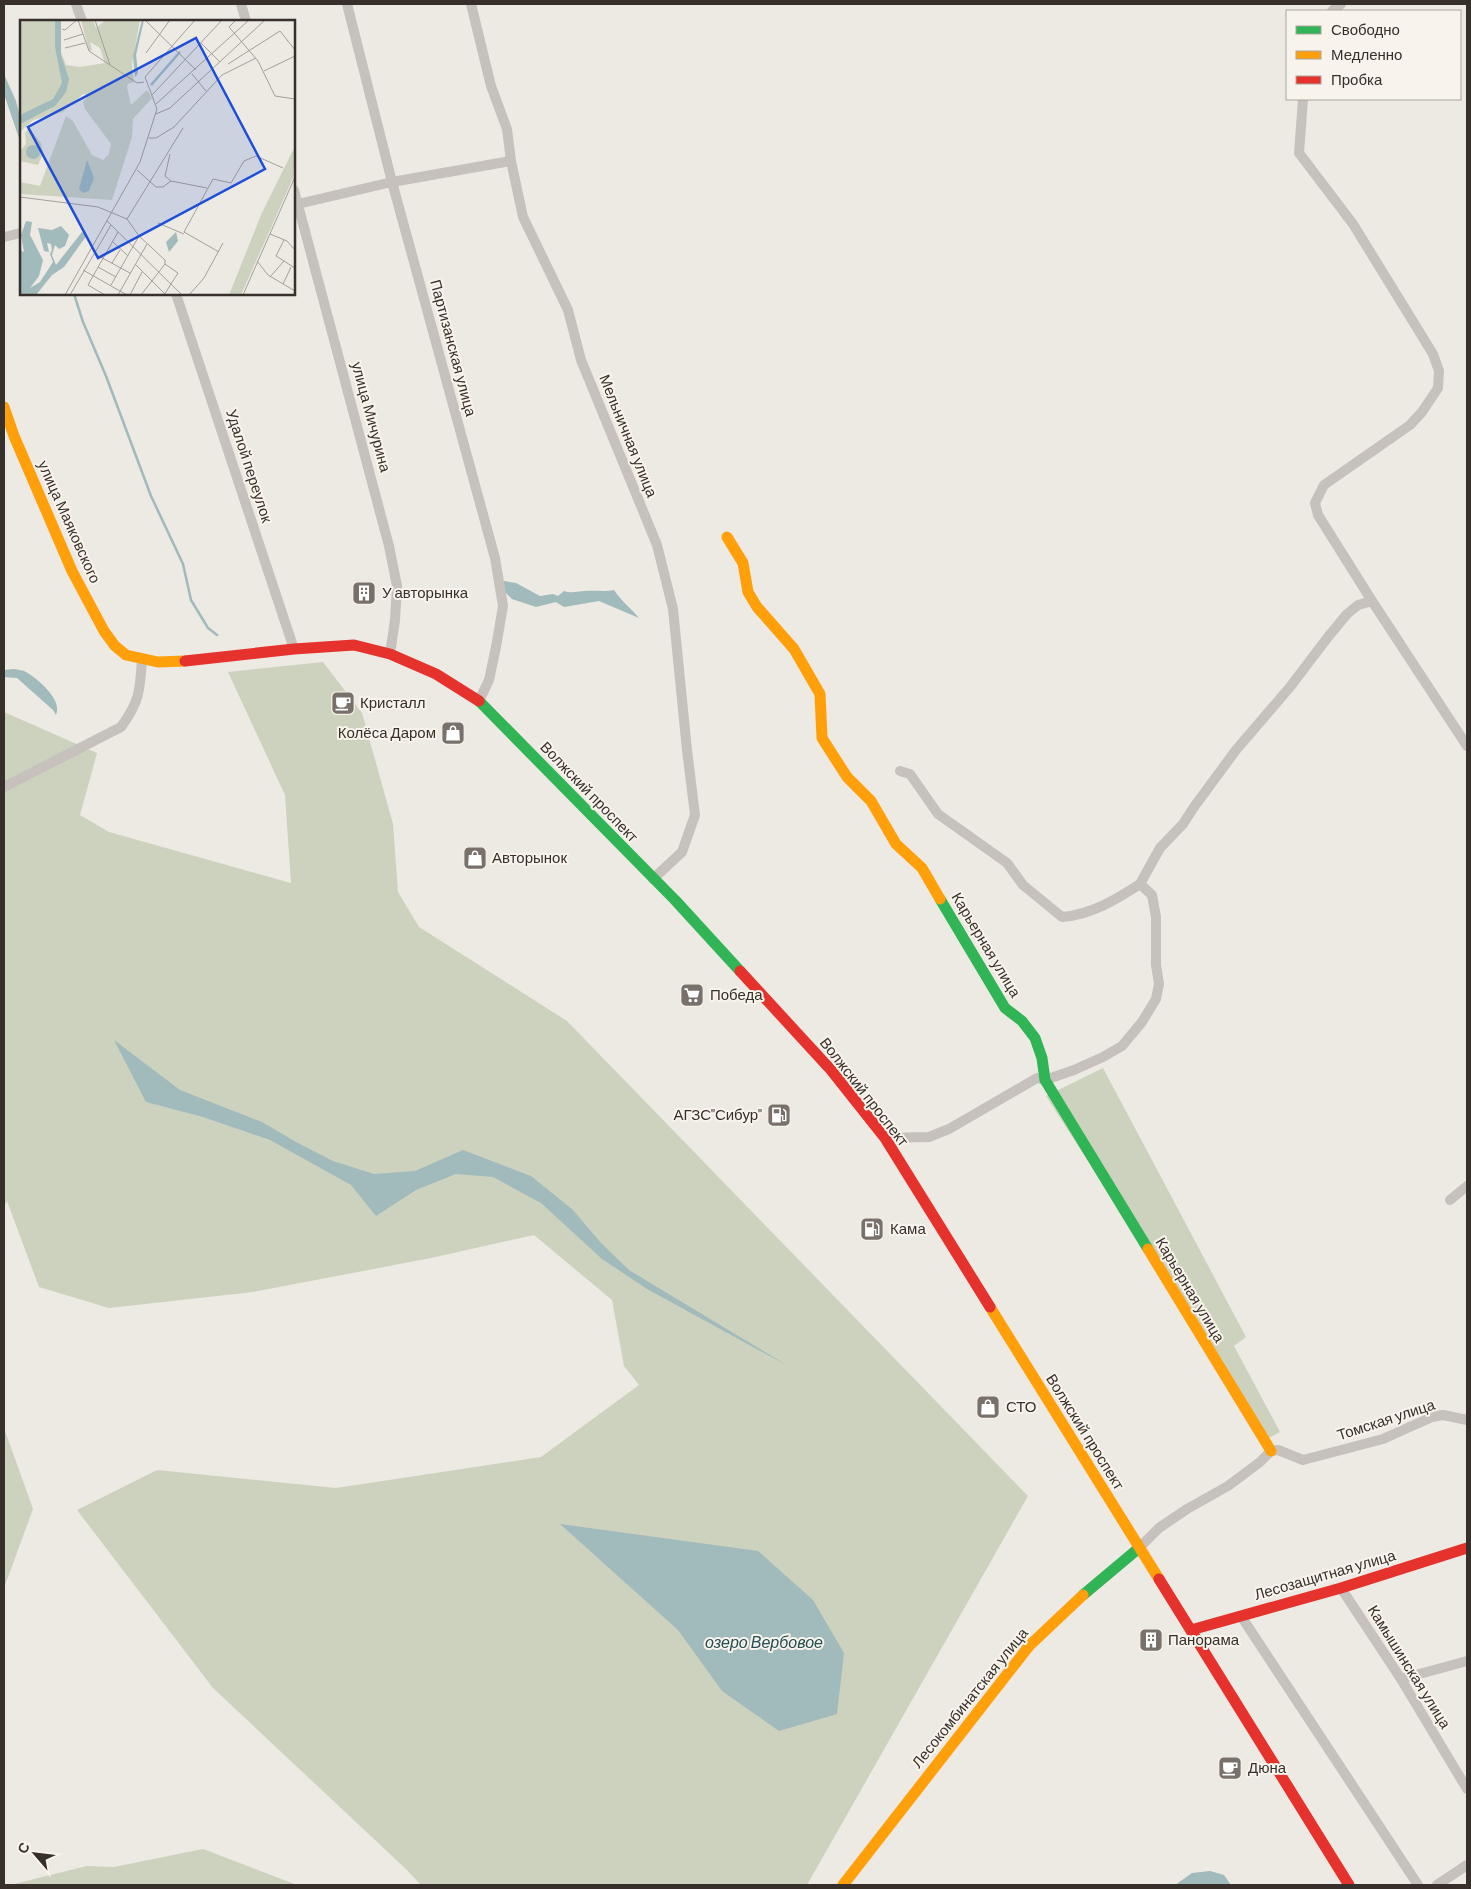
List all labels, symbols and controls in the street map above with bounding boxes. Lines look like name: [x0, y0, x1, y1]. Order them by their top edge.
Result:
legend: [1286, 10, 1461, 100]
inset map: [20, 20, 295, 295]
text: Свободно: [1331, 20, 1400, 38]
text: Медленно: [1331, 45, 1402, 63]
text: Пробка: [1331, 70, 1383, 88]
street label: Партизанская улица: [427, 277, 481, 419]
street label: улица Мичурина: [349, 360, 396, 475]
street label: Мельничная улица: [596, 372, 662, 500]
street label: Удалой переулок: [223, 407, 277, 525]
street label: улица Маяковского: [35, 458, 105, 586]
building icon: У авторынка: [351, 580, 377, 606]
place label: У авторынка: [382, 583, 469, 601]
cafe icon: Кристалл: [330, 690, 356, 716]
place label: Кристалл: [360, 693, 426, 711]
shop icon: Колёса Даром: [440, 720, 466, 746]
place label: Колёса Даром: [338, 723, 436, 741]
street label: Волжский проспект: [537, 737, 642, 845]
shop icon: Авторынок: [462, 845, 488, 871]
place label: Авторынок: [492, 848, 567, 866]
street label: Карьерная улица: [949, 889, 1026, 1001]
supermarket icon: Победа: [679, 982, 705, 1008]
place label: Победа: [710, 985, 763, 1003]
street label: Волжский проспект: [817, 1033, 913, 1149]
fuel station icon: АГЗС"Сибур": [766, 1102, 792, 1128]
place label: АГЗС"Сибур": [673, 1105, 762, 1123]
fuel station icon: Кама: [859, 1216, 885, 1242]
place label: Кама: [890, 1219, 926, 1237]
street label: Карьерная улица: [1153, 1234, 1230, 1346]
street label: Волжский проспект: [1043, 1370, 1129, 1493]
shop icon: СТО: [975, 1394, 1001, 1420]
street label: Томская улица: [1335, 1395, 1437, 1443]
place label: СТО: [1006, 1397, 1037, 1415]
street label: Лесозащитная улица: [1252, 1545, 1398, 1603]
street label: Камышинская улица: [1365, 1602, 1455, 1732]
street label: Лесокомбинатская улица: [907, 1623, 1032, 1771]
building icon: Панорама: [1138, 1627, 1164, 1653]
place label: Панорама: [1168, 1630, 1240, 1648]
water label: озеро Вербовое: [705, 1632, 823, 1651]
cafe icon: Дюна: [1217, 1755, 1243, 1781]
place label: Дюна: [1248, 1758, 1287, 1776]
north arrow: [10, 1829, 60, 1879]
text: С: [13, 1839, 33, 1856]

